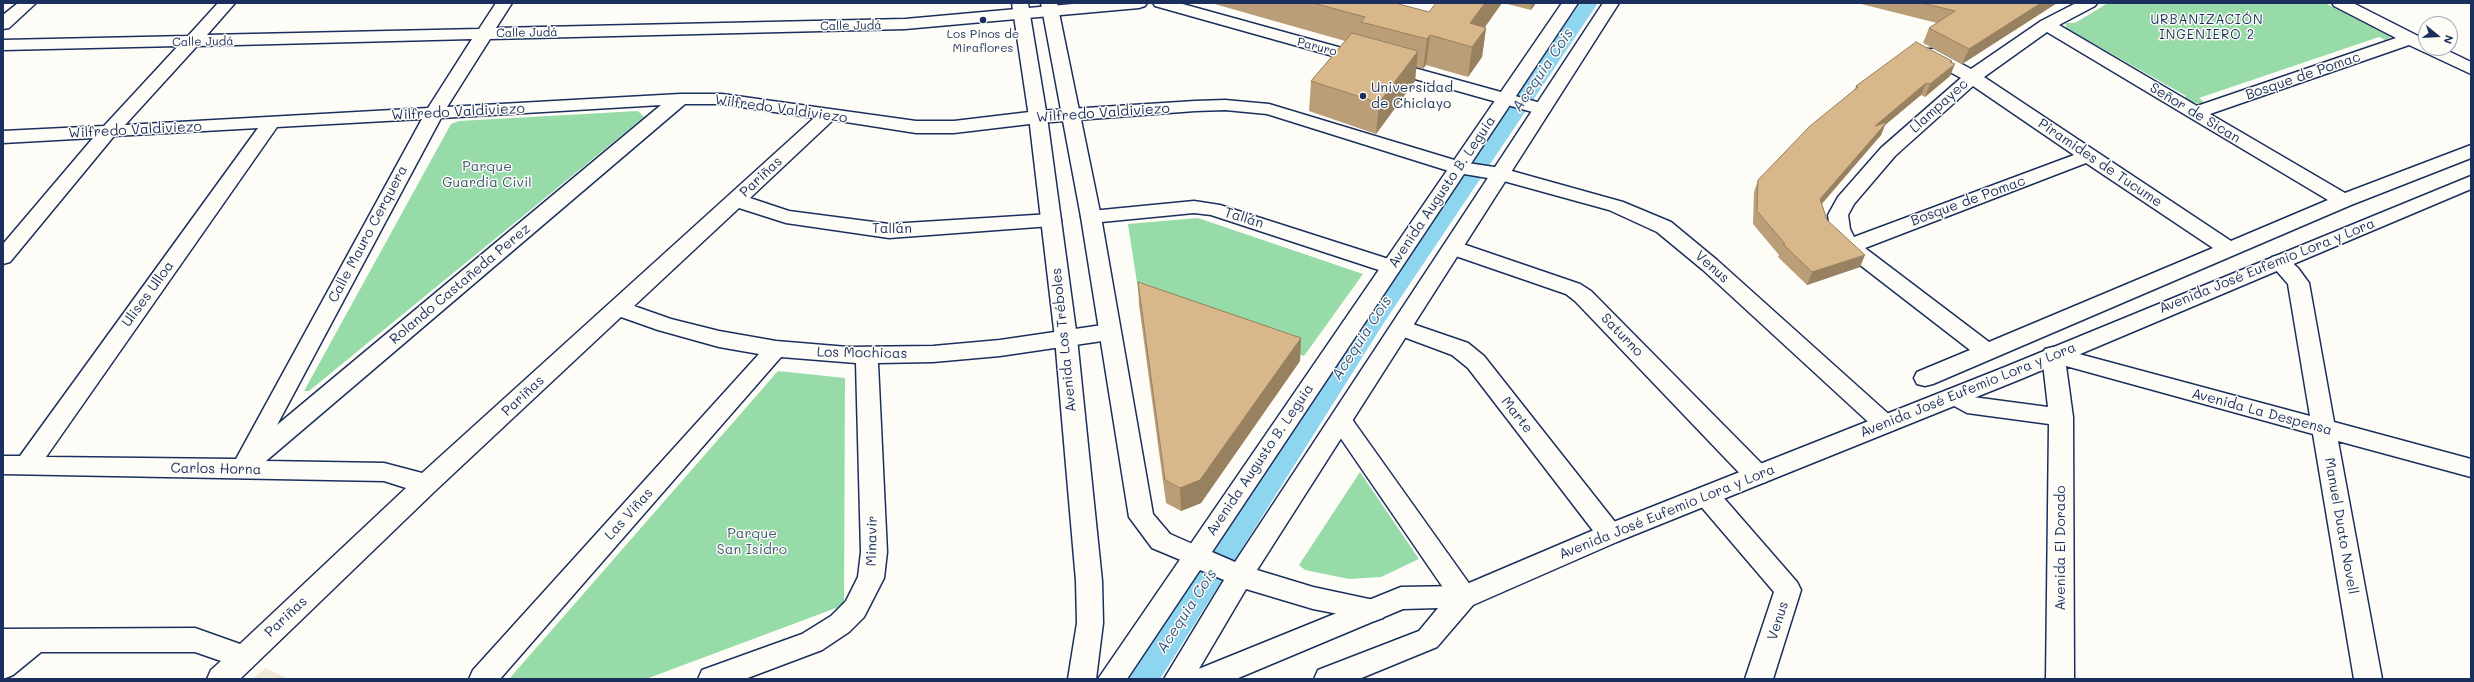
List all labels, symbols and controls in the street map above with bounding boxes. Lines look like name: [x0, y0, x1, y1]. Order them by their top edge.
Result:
district label: URBANIZACIÓN INGENIERO 2: [2150, 12, 2264, 43]
marker: Los Pinos de Miraflores: [978, 15, 988, 25]
north arrow: [2418, 16, 2458, 56]
street label: Calle Judá: [820, 18, 882, 34]
street label: Calle Judá: [496, 25, 558, 41]
water label: Acequia Cois: [1509, 25, 1577, 115]
place label: Los Pinos de Miraflores: [947, 27, 1019, 55]
text: N: [2441, 33, 2457, 46]
street label: Calle Judá: [172, 34, 234, 50]
street label: Paruro: [1296, 35, 1338, 59]
street label: Bosque de Pomac: [2243, 48, 2363, 104]
street label: Llampayec: [1907, 76, 1971, 136]
street label: Señor de Sican: [2147, 79, 2243, 147]
place label: Universidad de Chiclayo: [1371, 80, 1453, 112]
street label: Wilfredo Valdiviezo: [714, 91, 848, 127]
marker: Universidad de Chiclayo: [1358, 91, 1368, 101]
street label: Wilfredo Valdiviezo: [391, 100, 525, 124]
street label: Wilfredo Valdiviezo: [1036, 100, 1170, 126]
street label: Avenida Augusto B. Leguia: [1385, 113, 1499, 271]
street label: Piramides de Tucume: [2035, 115, 2165, 211]
street label: Wilfredo Valdiviezo: [68, 118, 202, 142]
street label: Pariñas: [736, 153, 786, 201]
park label: Parque Guardia Civil: [442, 159, 532, 192]
street label: Calle Mauro Cerquera: [325, 163, 411, 305]
street label: Bosque de Pomac: [1908, 172, 2028, 230]
street label: Tallán: [1222, 204, 1266, 232]
street label: Avenida José Eufemio Lora y Lora: [2157, 215, 2377, 317]
street label: Rolando Castañeda Perez: [386, 220, 534, 348]
street label: Tallán: [872, 221, 912, 237]
street label: Venus: [1692, 247, 1732, 287]
street label: Ulises Ulloa: [118, 258, 178, 330]
street label: Avenida Los Tréboles: [1048, 267, 1080, 413]
water label: Acequia Cois: [1328, 293, 1396, 383]
street label: Saturno: [1597, 310, 1647, 360]
street label: Avenida José Eufemio Lora y Lora: [1858, 339, 2078, 441]
street label: Los Mochicas: [817, 344, 907, 362]
street label: Pariñas: [498, 372, 548, 420]
street label: Avenida Augusto B. Leguia: [1203, 381, 1317, 539]
street label: Avenida La Despensa: [2190, 385, 2334, 439]
street label: Marte: [1498, 393, 1536, 437]
street label: Manuel Duato Novell: [2321, 456, 2361, 596]
street label: Carlos Horna: [171, 460, 261, 478]
street label: Avenida José Eufemio Lora y Lora: [1557, 461, 1777, 563]
street label: Las Viñas: [601, 485, 657, 543]
street label: Avenida El Dorado: [2053, 485, 2069, 611]
street label: Minavir: [863, 516, 881, 566]
park label: Parque San Isidro: [717, 526, 787, 558]
water label: Acequia Cois: [1153, 566, 1221, 656]
street label: Pariñas: [261, 593, 311, 641]
street label: Venus: [1764, 599, 1792, 643]

